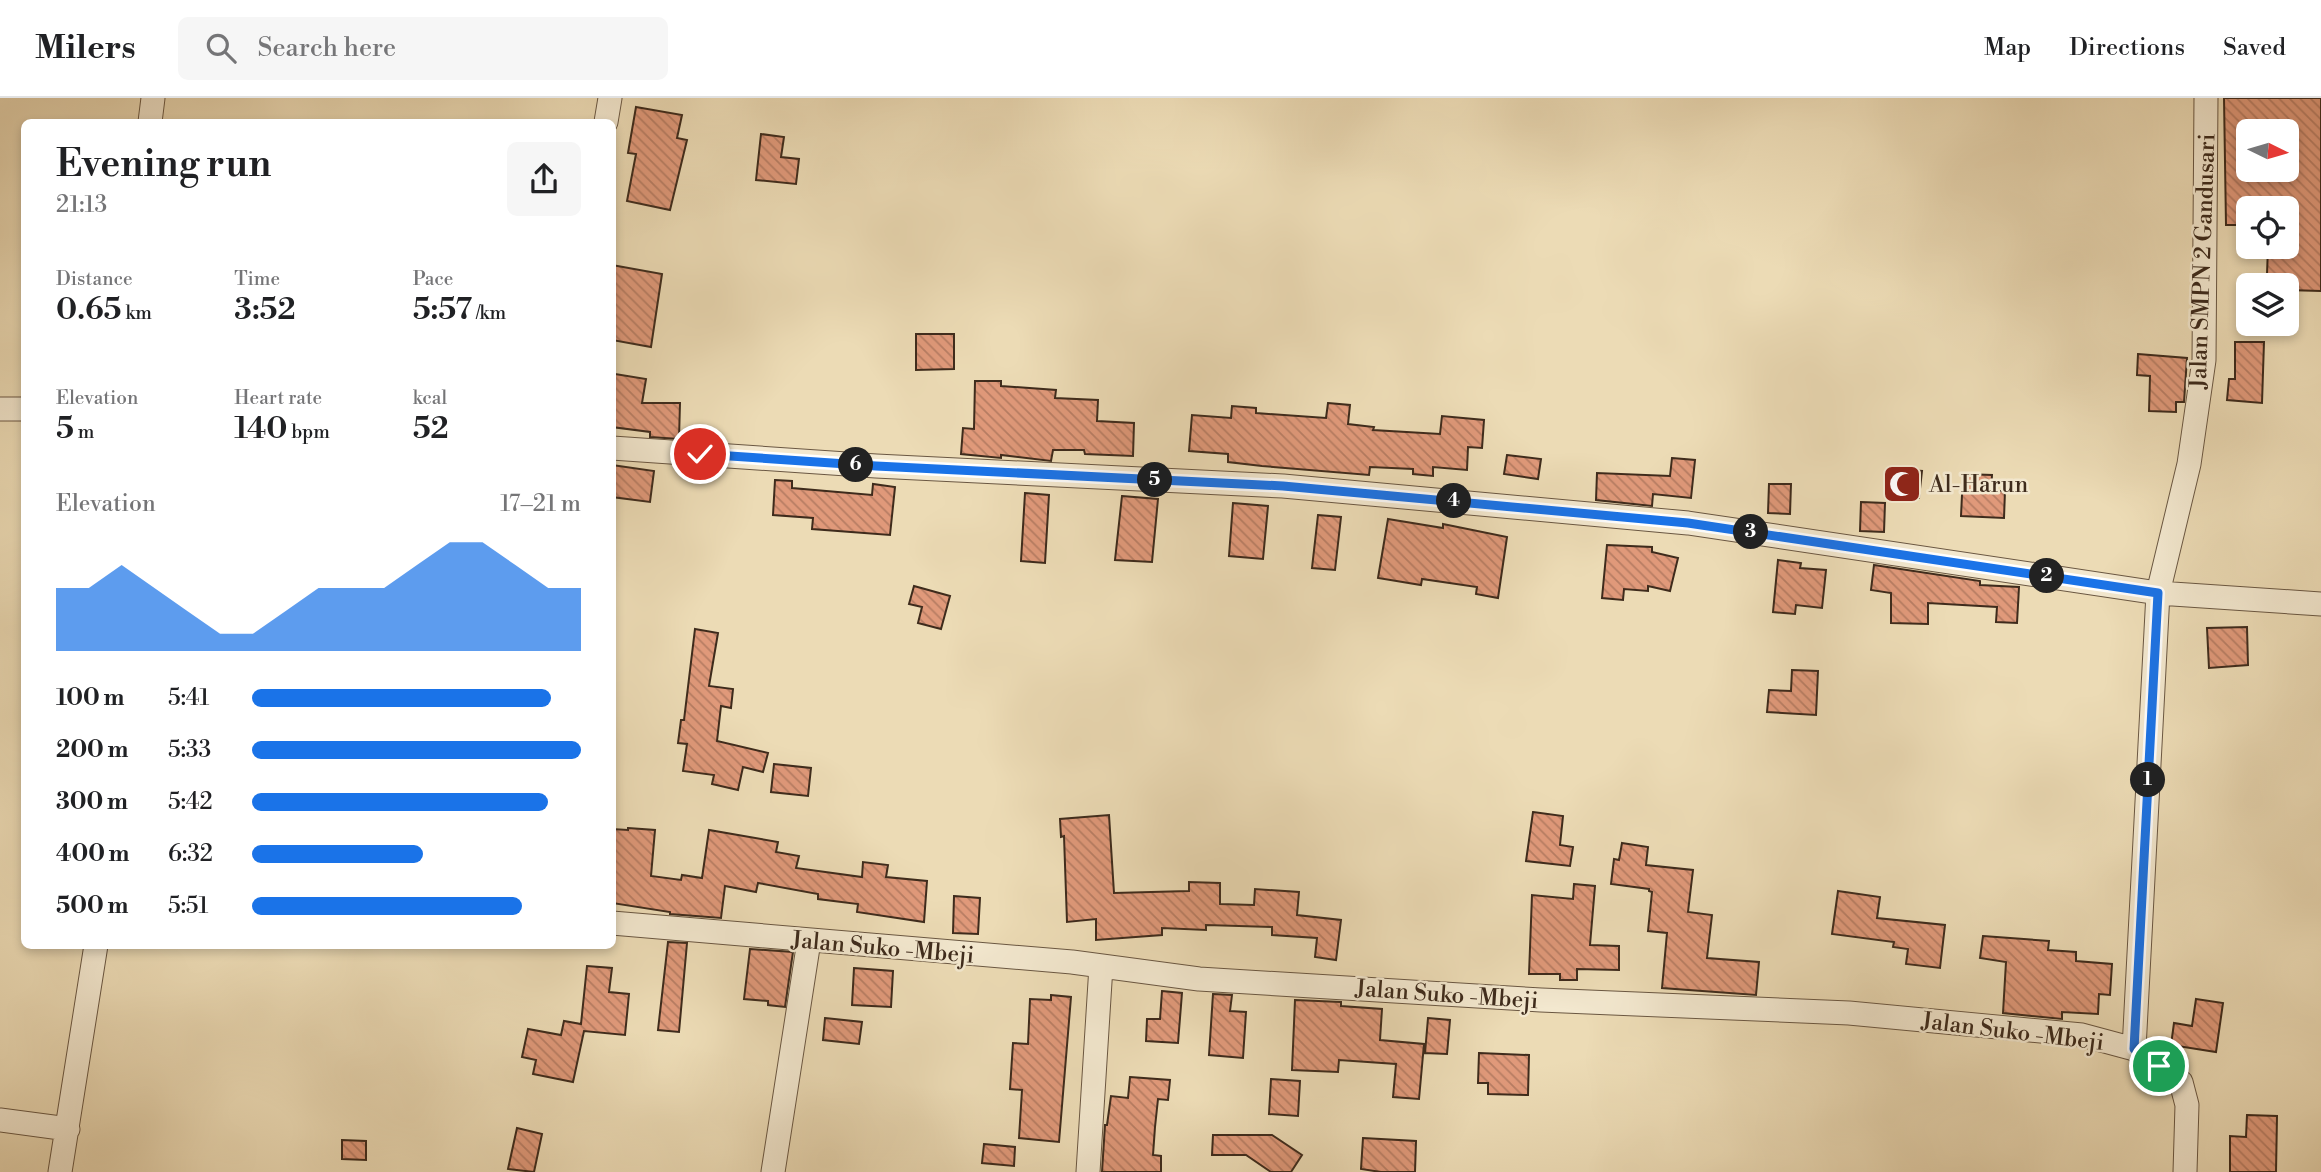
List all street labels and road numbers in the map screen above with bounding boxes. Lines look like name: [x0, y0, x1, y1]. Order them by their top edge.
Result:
street label: Jalan SMPN 2 Gandusari: [2185, 133, 2221, 390]
street label: Jalan Suko -Mbeji: [789, 926, 975, 970]
street label: Jalan Suko -Mbeji: [1354, 975, 1539, 1015]
street label: Jalan Suko -Mbeji: [1919, 1007, 2106, 1057]

